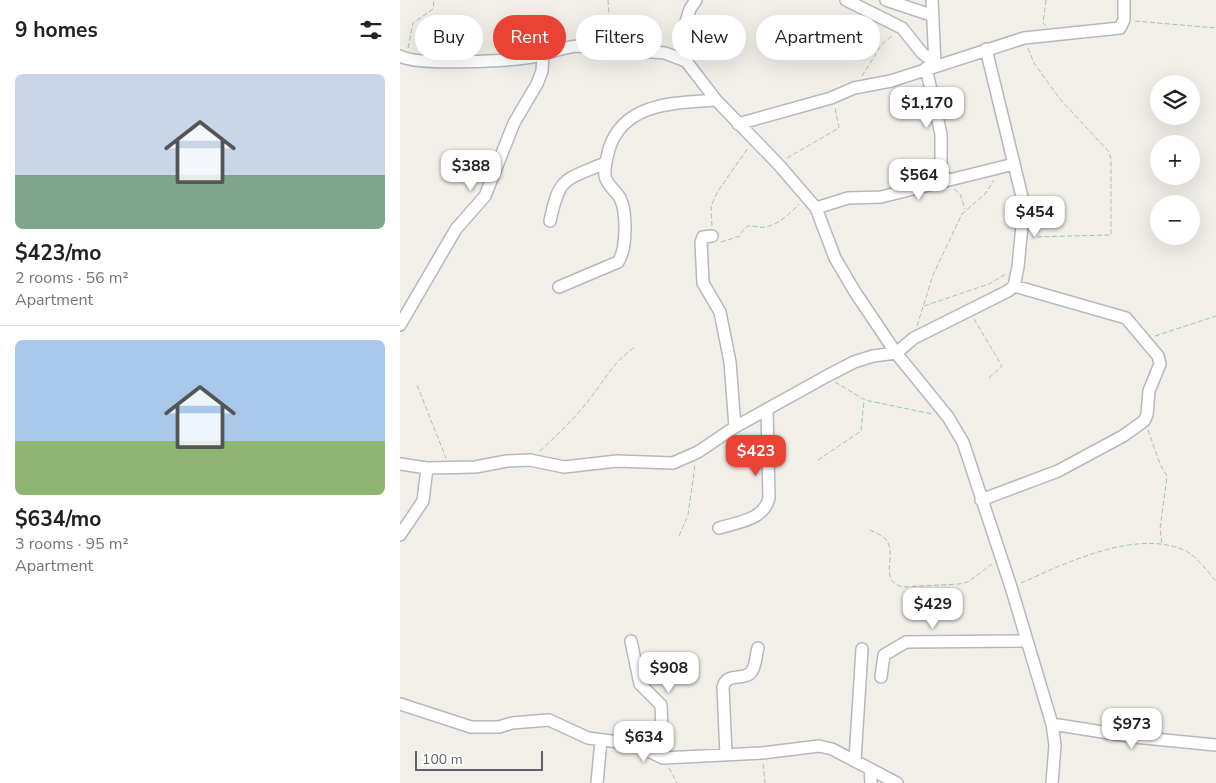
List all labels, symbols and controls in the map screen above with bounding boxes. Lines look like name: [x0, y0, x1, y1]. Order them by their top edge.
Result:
chip: Buy: [415, 15, 483, 60]
chip: Rent: [493, 15, 566, 60]
chip: Filters: [576, 15, 662, 60]
chip: New: [672, 15, 746, 60]
chip: Apartment: [756, 15, 880, 60]
text: 9 homes: [15, 16, 98, 44]
icon: filters: [357, 16, 385, 44]
map controls: [1150, 75, 1200, 245]
button: layers: [1150, 75, 1200, 125]
pin: $1,170: [886, 86, 968, 129]
text: $1,170: [901, 92, 953, 114]
icon: home: [155, 107, 245, 197]
button: +: [1150, 135, 1200, 185]
pin: $388: [441, 150, 501, 192]
text: $388: [452, 155, 490, 177]
pin: $564: [889, 158, 949, 201]
text: $564: [900, 164, 938, 186]
button: −: [1150, 195, 1200, 245]
pin: $454: [1005, 196, 1065, 238]
text: $454: [1016, 201, 1054, 223]
text: $423/mo: [15, 239, 101, 267]
text: 2 rooms · 56 m²: [15, 267, 128, 289]
text: Apartment: [15, 289, 93, 311]
icon: home: [155, 372, 245, 462]
pin: $423: [726, 434, 786, 477]
text: $423: [737, 440, 775, 462]
text: $634/mo: [15, 505, 101, 533]
text: 3 rooms · 95 m²: [15, 533, 128, 555]
text: Apartment: [15, 555, 93, 577]
pin: $429: [903, 588, 963, 630]
text: $429: [914, 593, 952, 615]
pin: $908: [639, 652, 699, 694]
text: $908: [650, 657, 688, 679]
pin: $973: [1102, 708, 1162, 750]
text: $973: [1113, 713, 1151, 735]
pin: $634: [614, 720, 674, 763]
text: $634: [625, 726, 663, 748]
scale bar: [415, 748, 542, 771]
text: 100 m: [422, 750, 463, 769]

